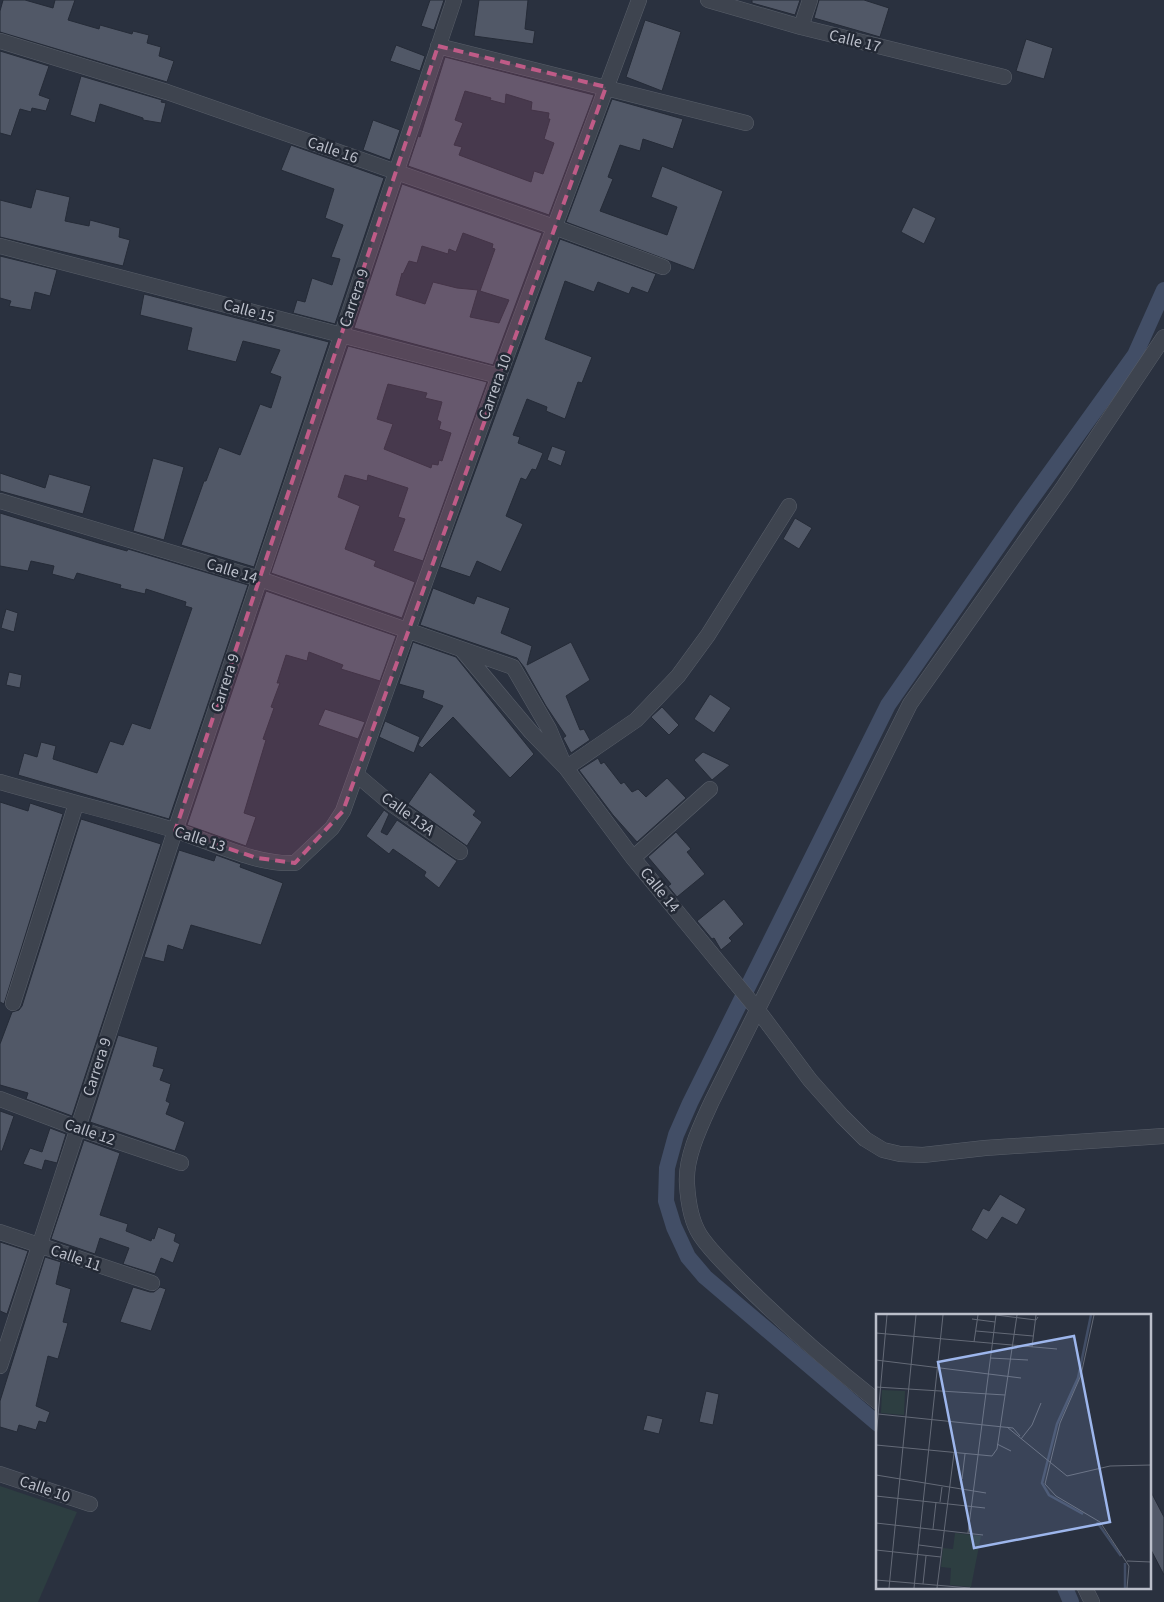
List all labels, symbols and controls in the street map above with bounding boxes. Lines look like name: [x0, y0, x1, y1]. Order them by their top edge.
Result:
street label: Calle 17: [827, 24, 883, 58]
street label: Calle 16: [305, 131, 361, 169]
street label: Carrera 9: [334, 266, 374, 330]
street label: Calle 15: [221, 294, 277, 328]
street label: Carrera 10: [473, 351, 517, 423]
street label: Calle 14: [204, 553, 260, 589]
street label: Carrera 9: [205, 651, 245, 715]
street label: Calle 13A: [377, 787, 439, 841]
street label: Calle 13: [172, 820, 228, 858]
street label: Calle 14: [635, 863, 685, 917]
street label: Carrera 9: [77, 1035, 117, 1099]
street label: Calle 12: [62, 1113, 118, 1151]
street label: Calle 11: [48, 1239, 104, 1277]
inset map: [876, 1314, 1152, 1590]
street label: Calle 10: [17, 1470, 73, 1508]

